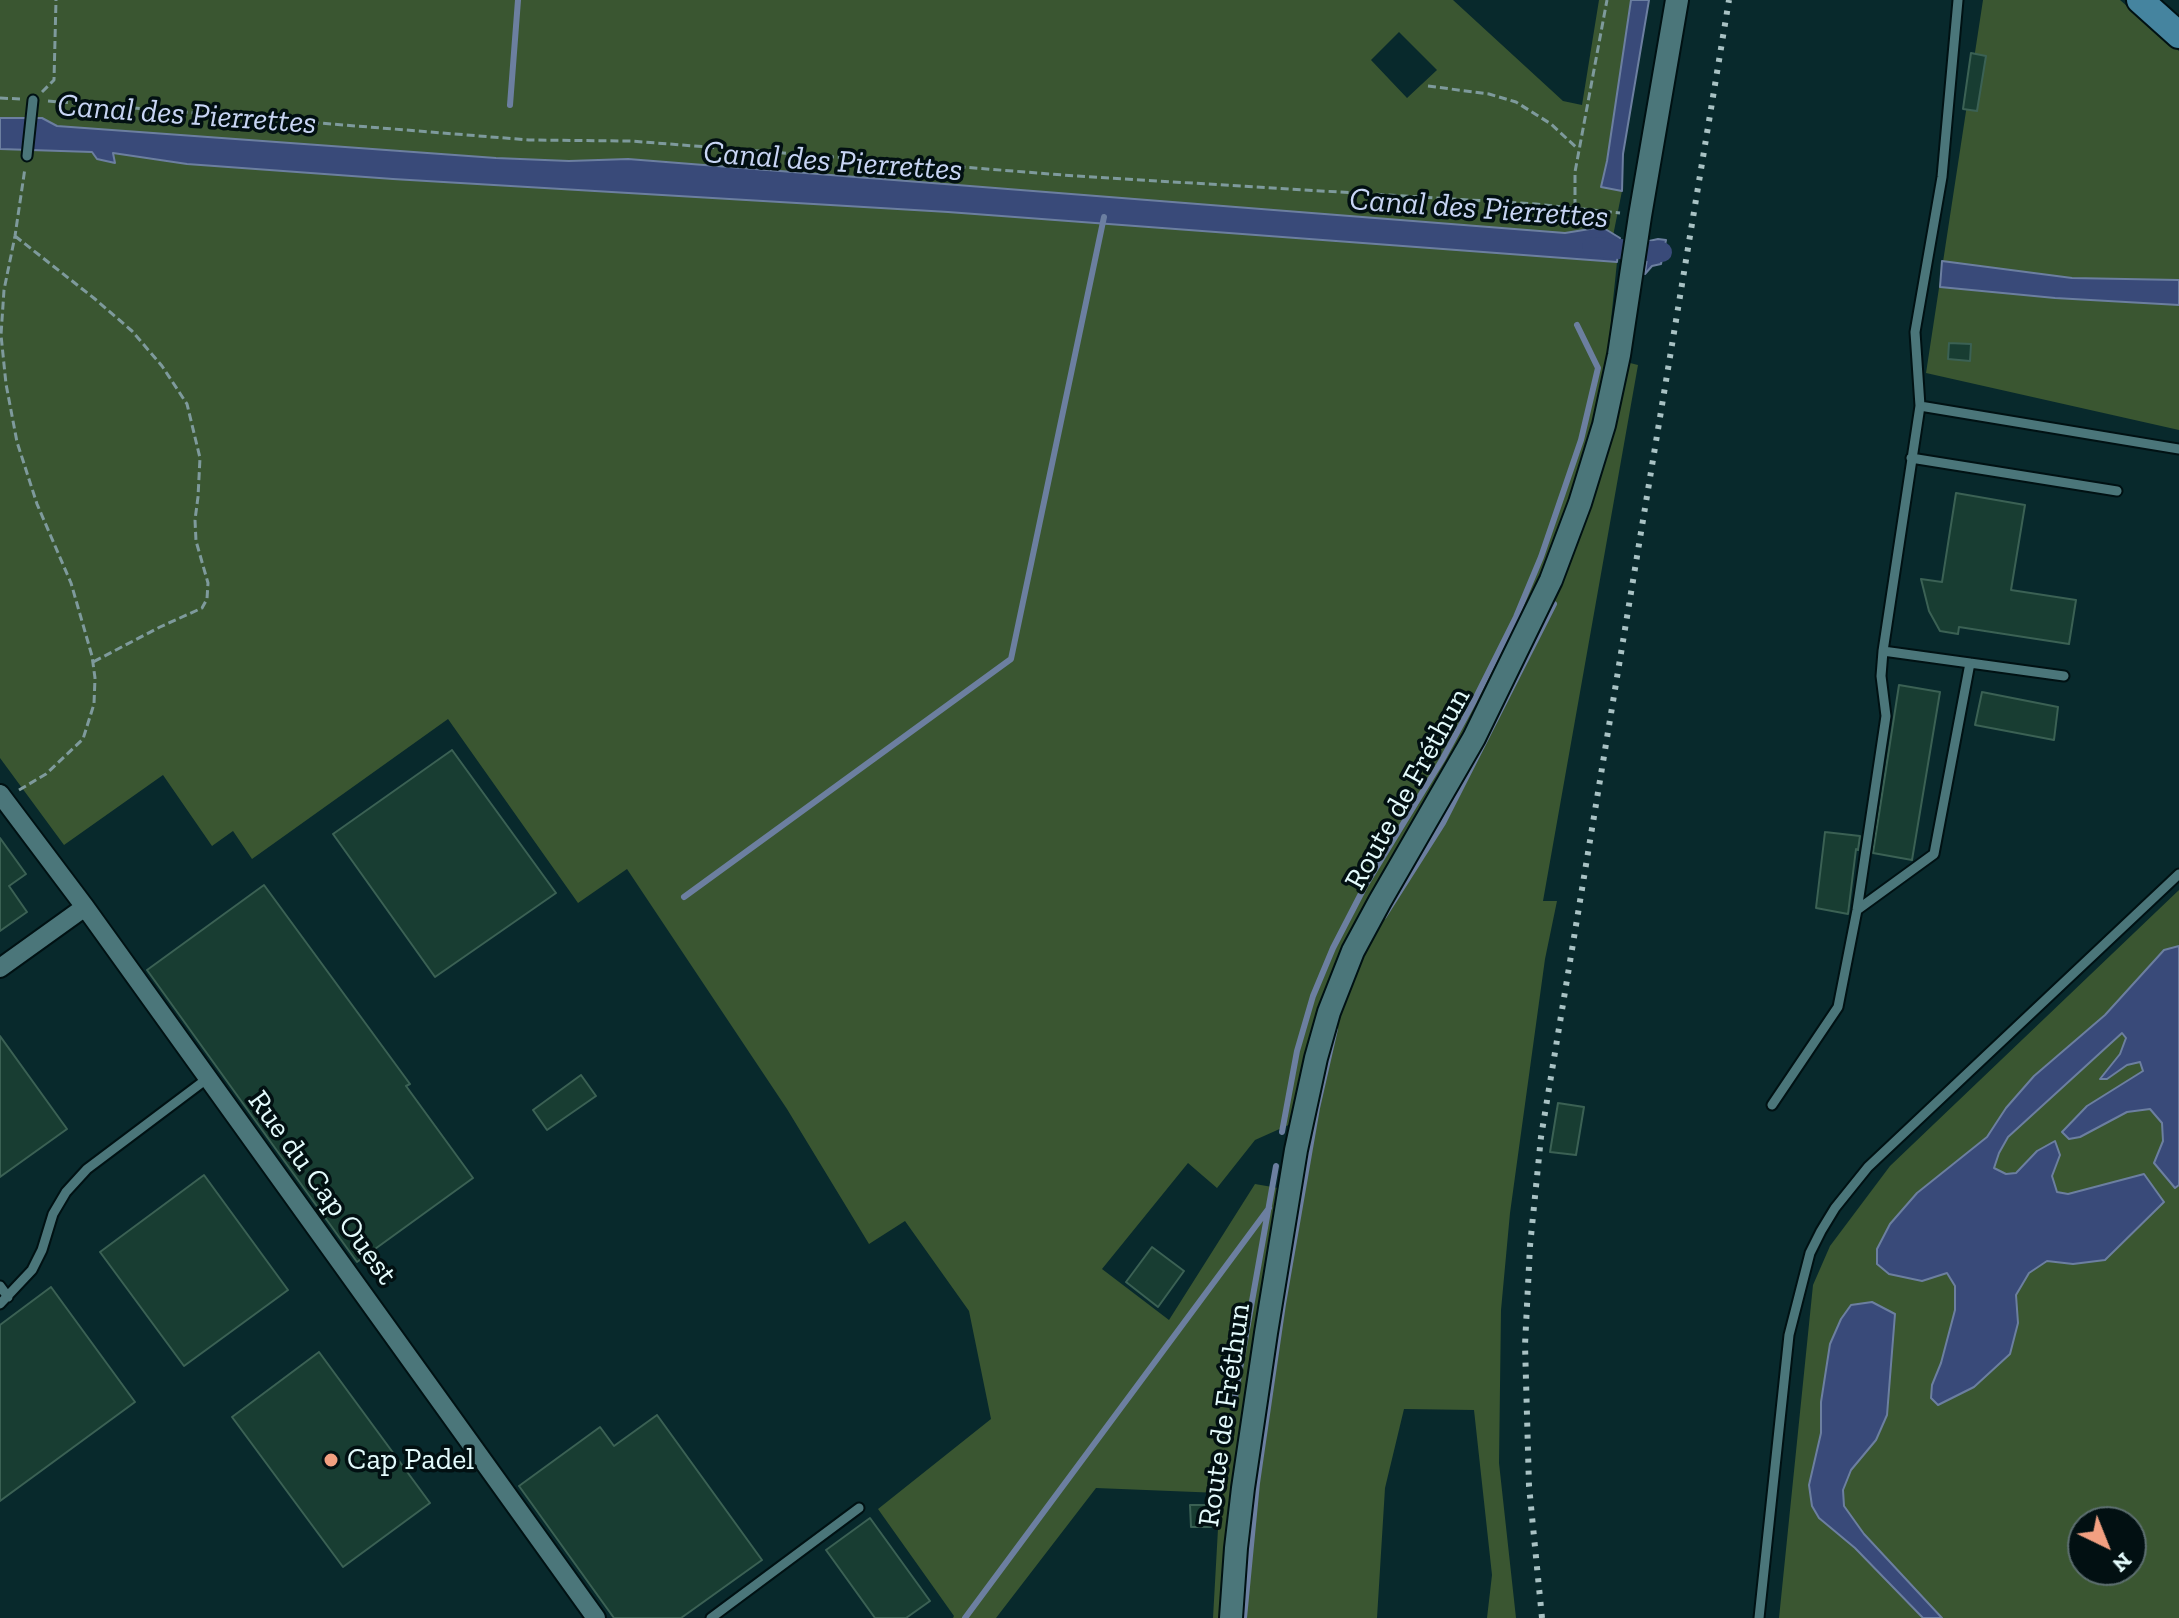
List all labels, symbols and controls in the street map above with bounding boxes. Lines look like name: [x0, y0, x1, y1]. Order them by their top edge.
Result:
water label: Canal des Pierrettes: [56, 87, 318, 143]
water label: Canal des Pierrettes: [702, 134, 964, 190]
water label: Canal des Pierrettes: [1348, 181, 1610, 237]
street label: Route de Fréthun: [1338, 682, 1478, 896]
street label: Rue du Cap Ouest: [240, 1084, 404, 1292]
street label: Route de Fréthun: [1192, 1301, 1258, 1529]
place label: Cap Padel: [347, 1442, 474, 1478]
marker: Cap Padel: [322, 1451, 340, 1469]
north arrow: [2067, 1506, 2147, 1586]
text: N: [2107, 1547, 2138, 1578]

